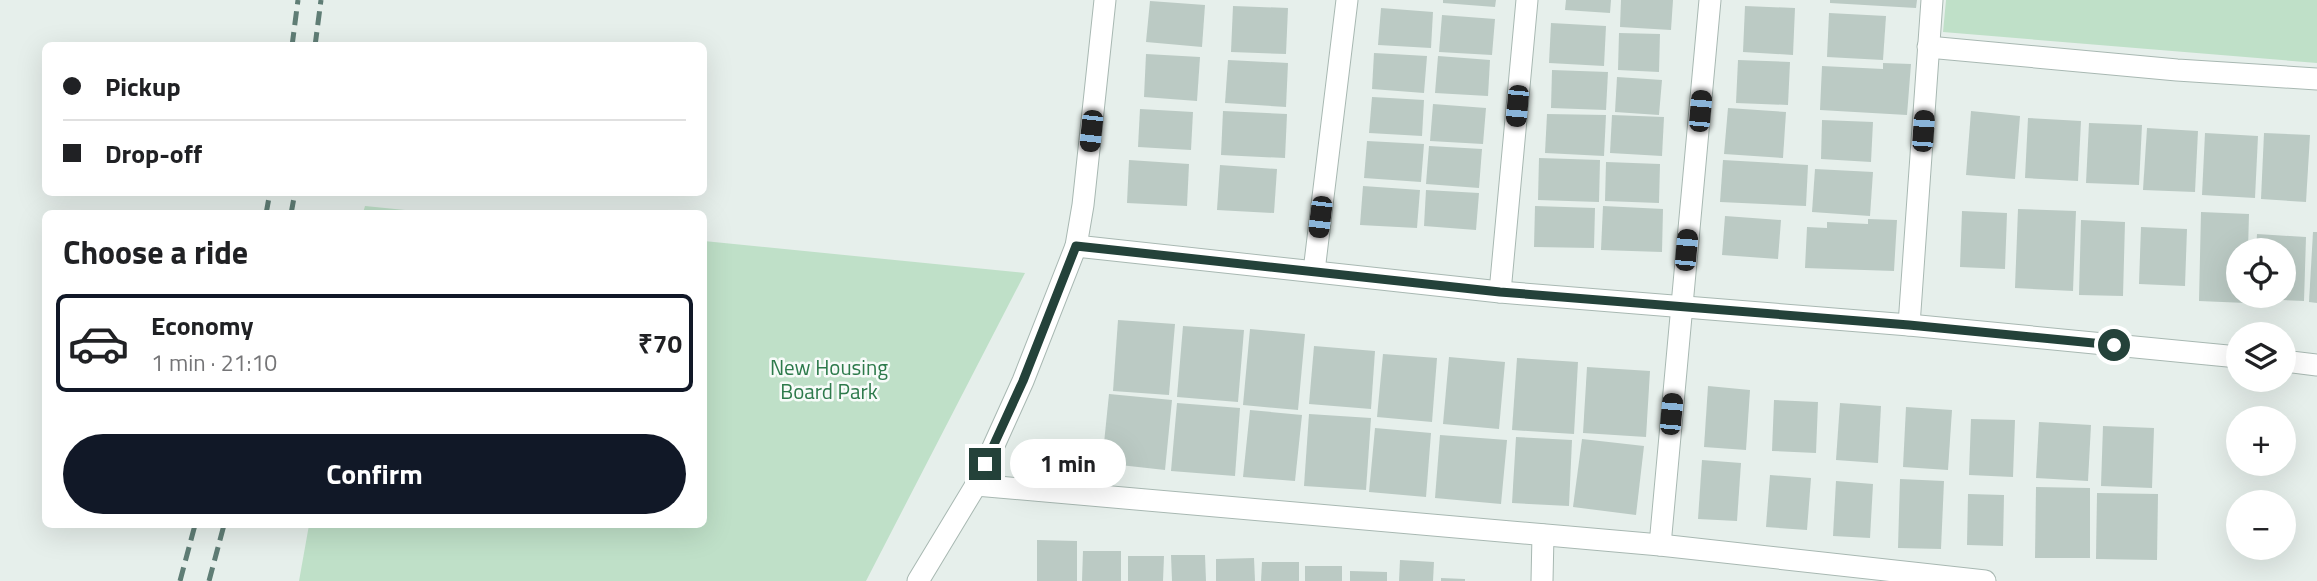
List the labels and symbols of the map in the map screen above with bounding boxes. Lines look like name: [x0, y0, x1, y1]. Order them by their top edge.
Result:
car: [1505, 84, 1530, 128]
car: [1688, 89, 1713, 133]
car: [1079, 109, 1104, 153]
car: [1912, 109, 1935, 153]
car: [1308, 195, 1333, 239]
car: [1674, 228, 1699, 272]
route start: [2098, 329, 2130, 361]
park label: New Housing Board Park: [770, 351, 888, 407]
car: [1659, 392, 1684, 436]
callout: 1 min: [1010, 440, 1125, 489]
route end: [969, 448, 1001, 480]

